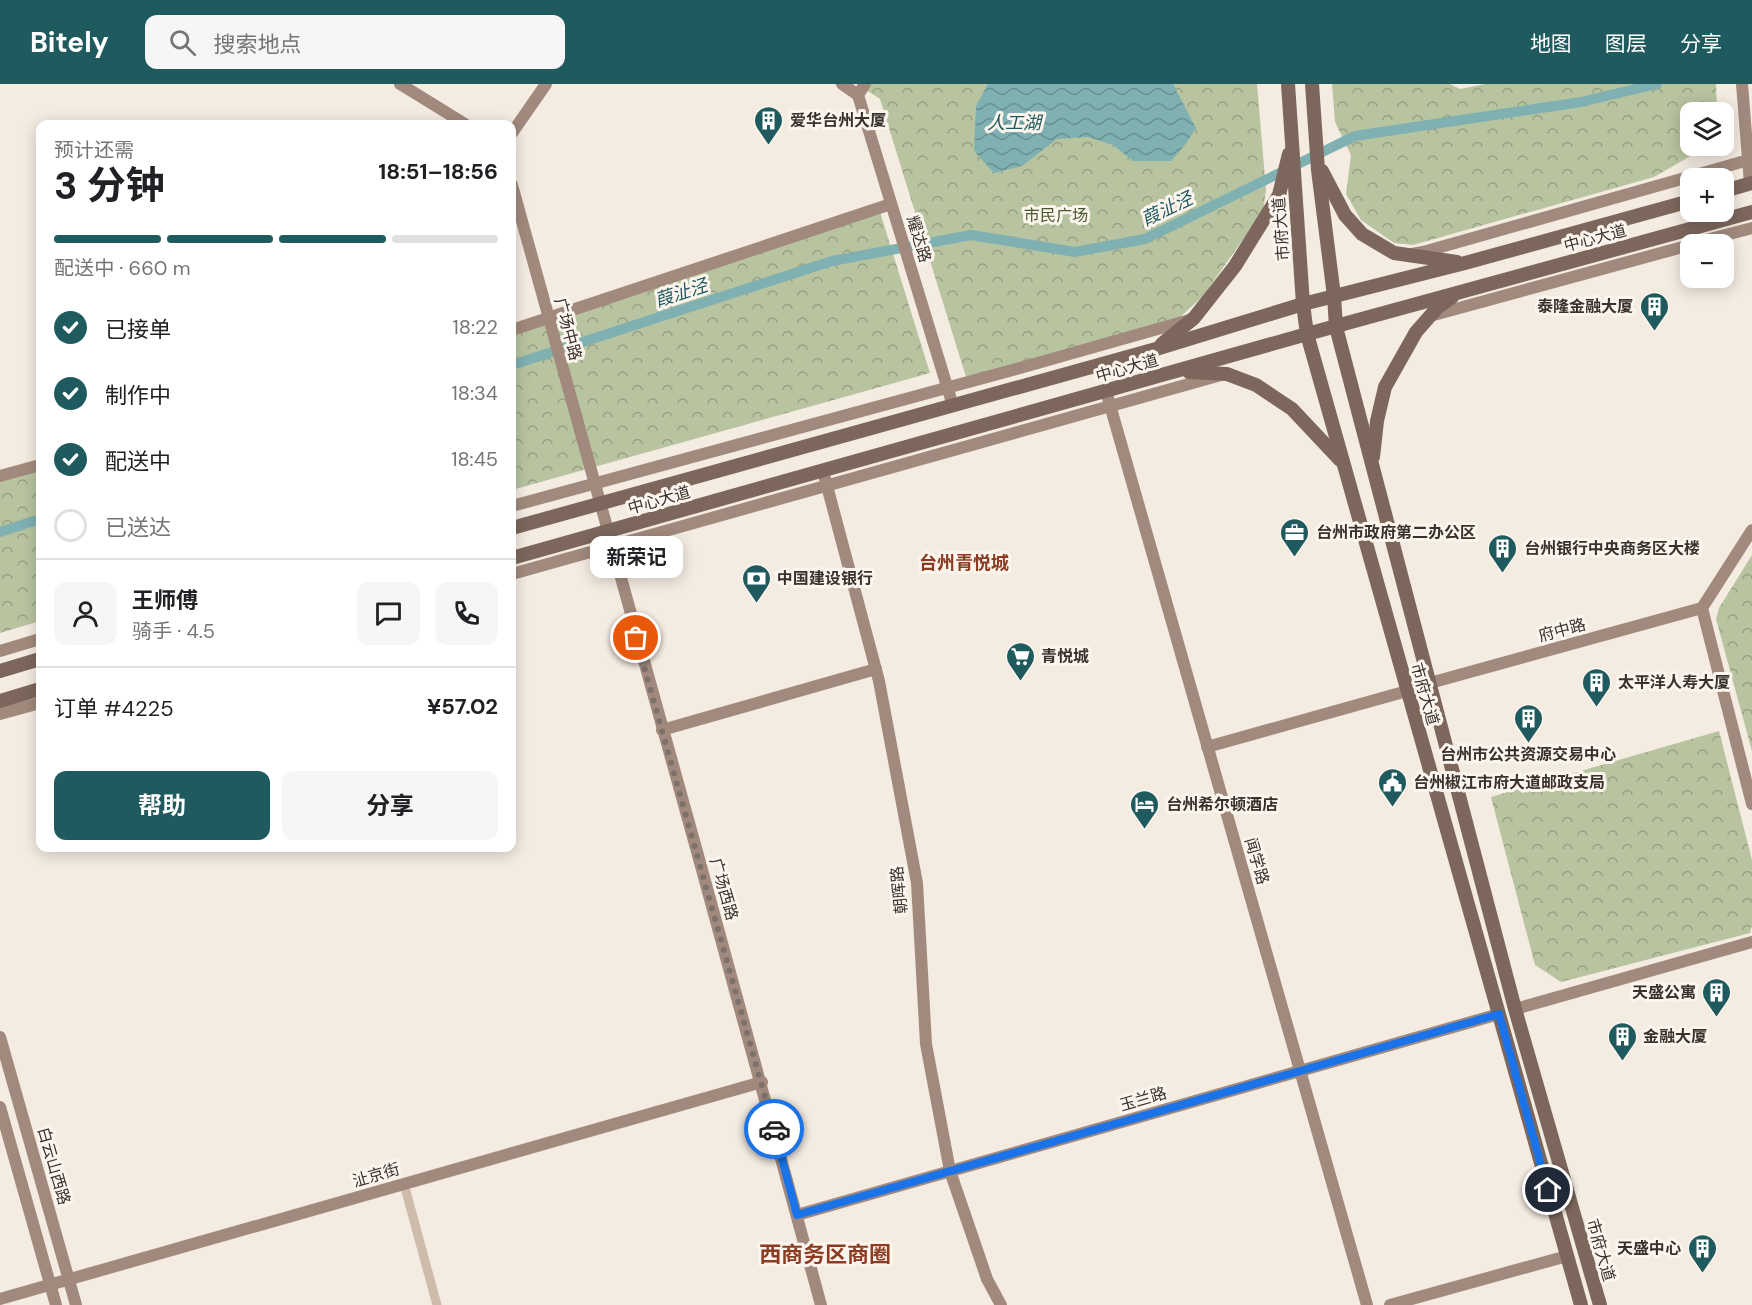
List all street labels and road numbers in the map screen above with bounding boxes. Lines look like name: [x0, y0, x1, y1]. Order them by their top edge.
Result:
street label: 市府大道: [1268, 196, 1294, 262]
street label: 耀达路: [902, 213, 936, 265]
street label: 中心大道: [1561, 220, 1629, 256]
street label: 广场中路: [550, 295, 586, 363]
street label: 中心大道: [1093, 349, 1161, 387]
street label: 中心大道: [625, 481, 693, 519]
street label: 府中路: [1536, 614, 1588, 646]
street label: 市府大道: [1406, 660, 1444, 728]
street label: 闻学路: [1240, 835, 1274, 887]
street label: 广场西路: [705, 855, 743, 923]
street label: 朝晖路: [886, 865, 912, 915]
street label: 玉兰路: [1117, 1082, 1169, 1116]
street label: 白云山西路: [33, 1125, 75, 1207]
street label: 沚京街: [350, 1158, 402, 1192]
street label: 市府大道: [1582, 1216, 1620, 1284]

